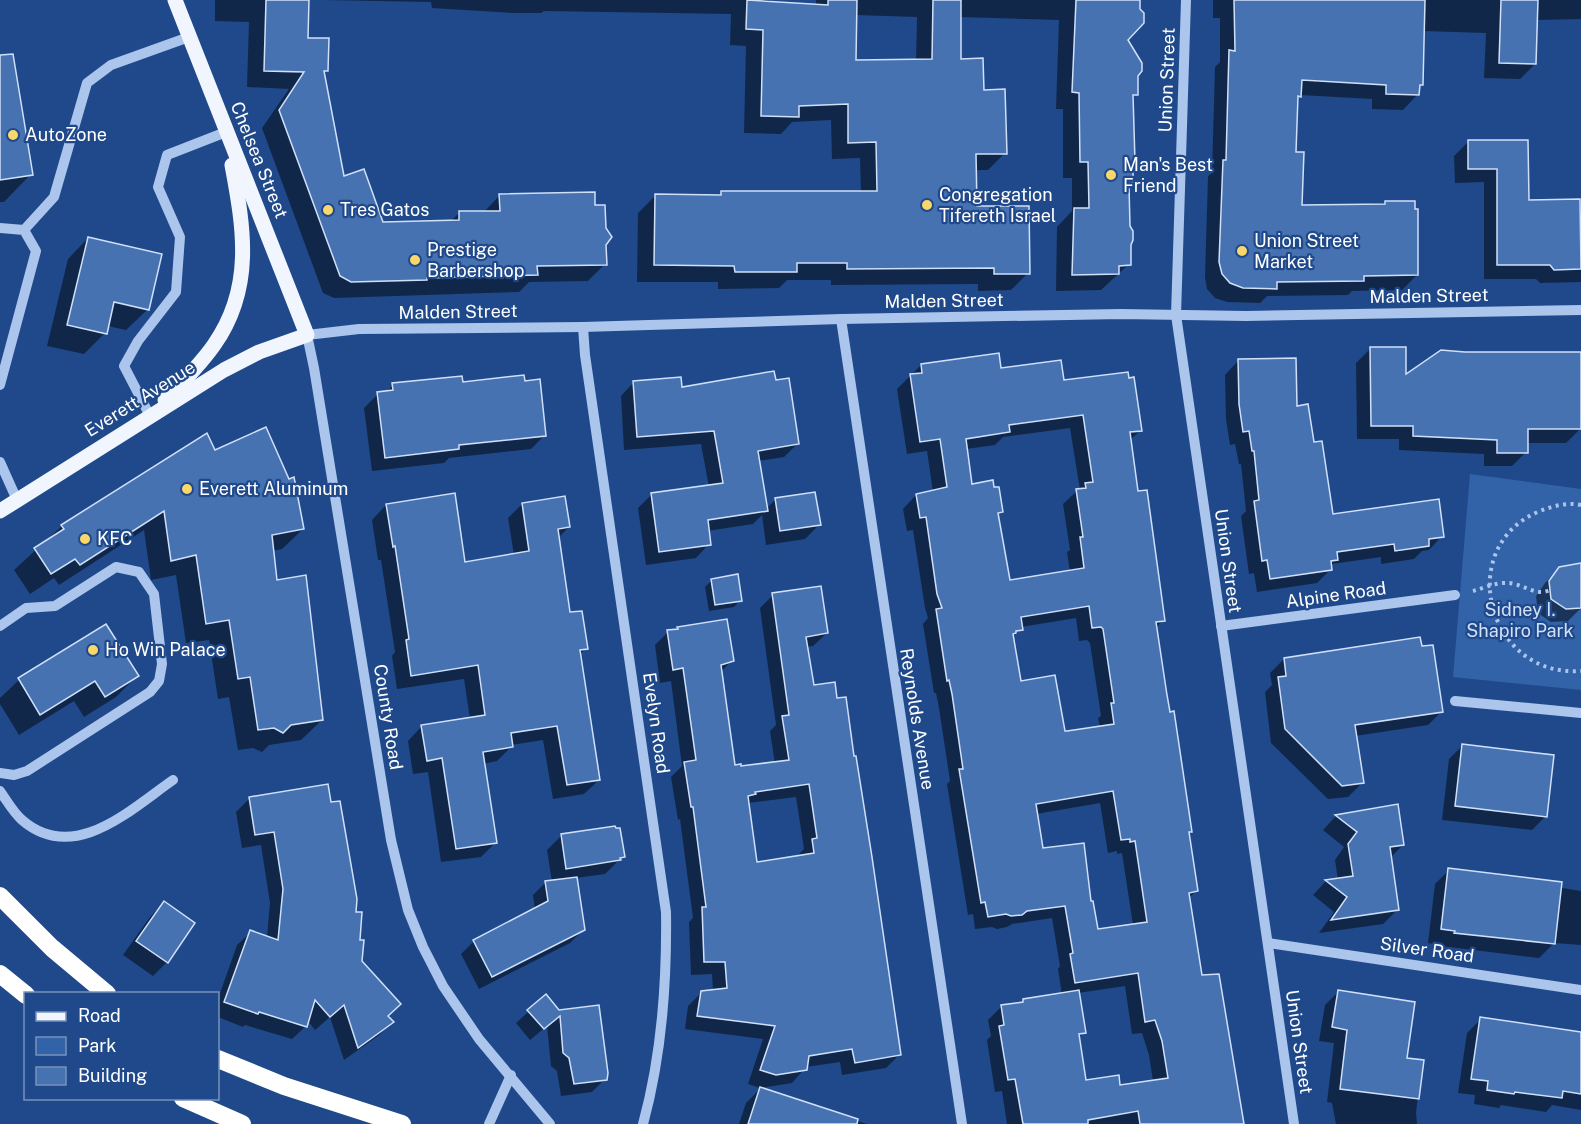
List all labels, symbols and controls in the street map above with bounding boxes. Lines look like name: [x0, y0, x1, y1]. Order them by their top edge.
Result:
street label: Union Street: [1154, 27, 1179, 133]
street label: Chelsea Street: [226, 98, 292, 221]
place label: AutoZone: [25, 124, 107, 145]
marker: AutoZone: [6, 128, 20, 142]
place label: Man's Best Friend: [1123, 154, 1213, 196]
marker: Man's Best Friend: [1104, 168, 1118, 182]
place label: Congregation Tifereth Israel: [939, 184, 1056, 226]
marker: Congregation Tifereth Israel: [920, 198, 934, 212]
place label: Tres Gatos: [340, 199, 429, 220]
marker: Tres Gatos: [321, 203, 335, 217]
place label: Union Street Market: [1254, 230, 1359, 272]
place label: Prestige Barbershop: [427, 239, 524, 281]
marker: Union Street Market: [1235, 244, 1249, 258]
marker: Prestige Barbershop: [408, 253, 422, 267]
street label: Malden Street: [1369, 284, 1489, 307]
street label: Malden Street: [884, 289, 1004, 312]
street label: Malden Street: [398, 300, 518, 323]
street label: Everett Avenue: [81, 356, 199, 441]
place label: Everett Aluminum: [199, 478, 348, 499]
marker: Everett Aluminum: [180, 482, 194, 496]
street label: Union Street: [1211, 507, 1246, 614]
place label: KFC: [97, 528, 132, 549]
marker: KFC: [78, 532, 92, 546]
street label: Alpine Road: [1285, 577, 1387, 612]
park label: Sidney I. Shapiro Park: [1466, 599, 1574, 641]
place label: Ho Win Palace: [105, 639, 226, 660]
marker: Ho Win Palace: [86, 643, 100, 657]
street label: Reynolds Avenue: [896, 647, 939, 791]
street label: County Road: [370, 663, 407, 771]
street label: Evelyn Road: [639, 671, 674, 775]
street label: Silver Road: [1379, 933, 1476, 967]
street label: Union Street: [1282, 988, 1317, 1095]
legend: [24, 992, 219, 1100]
text: Road: [78, 1005, 121, 1026]
text: Park: [78, 1035, 116, 1056]
text: Building: [78, 1065, 147, 1086]

